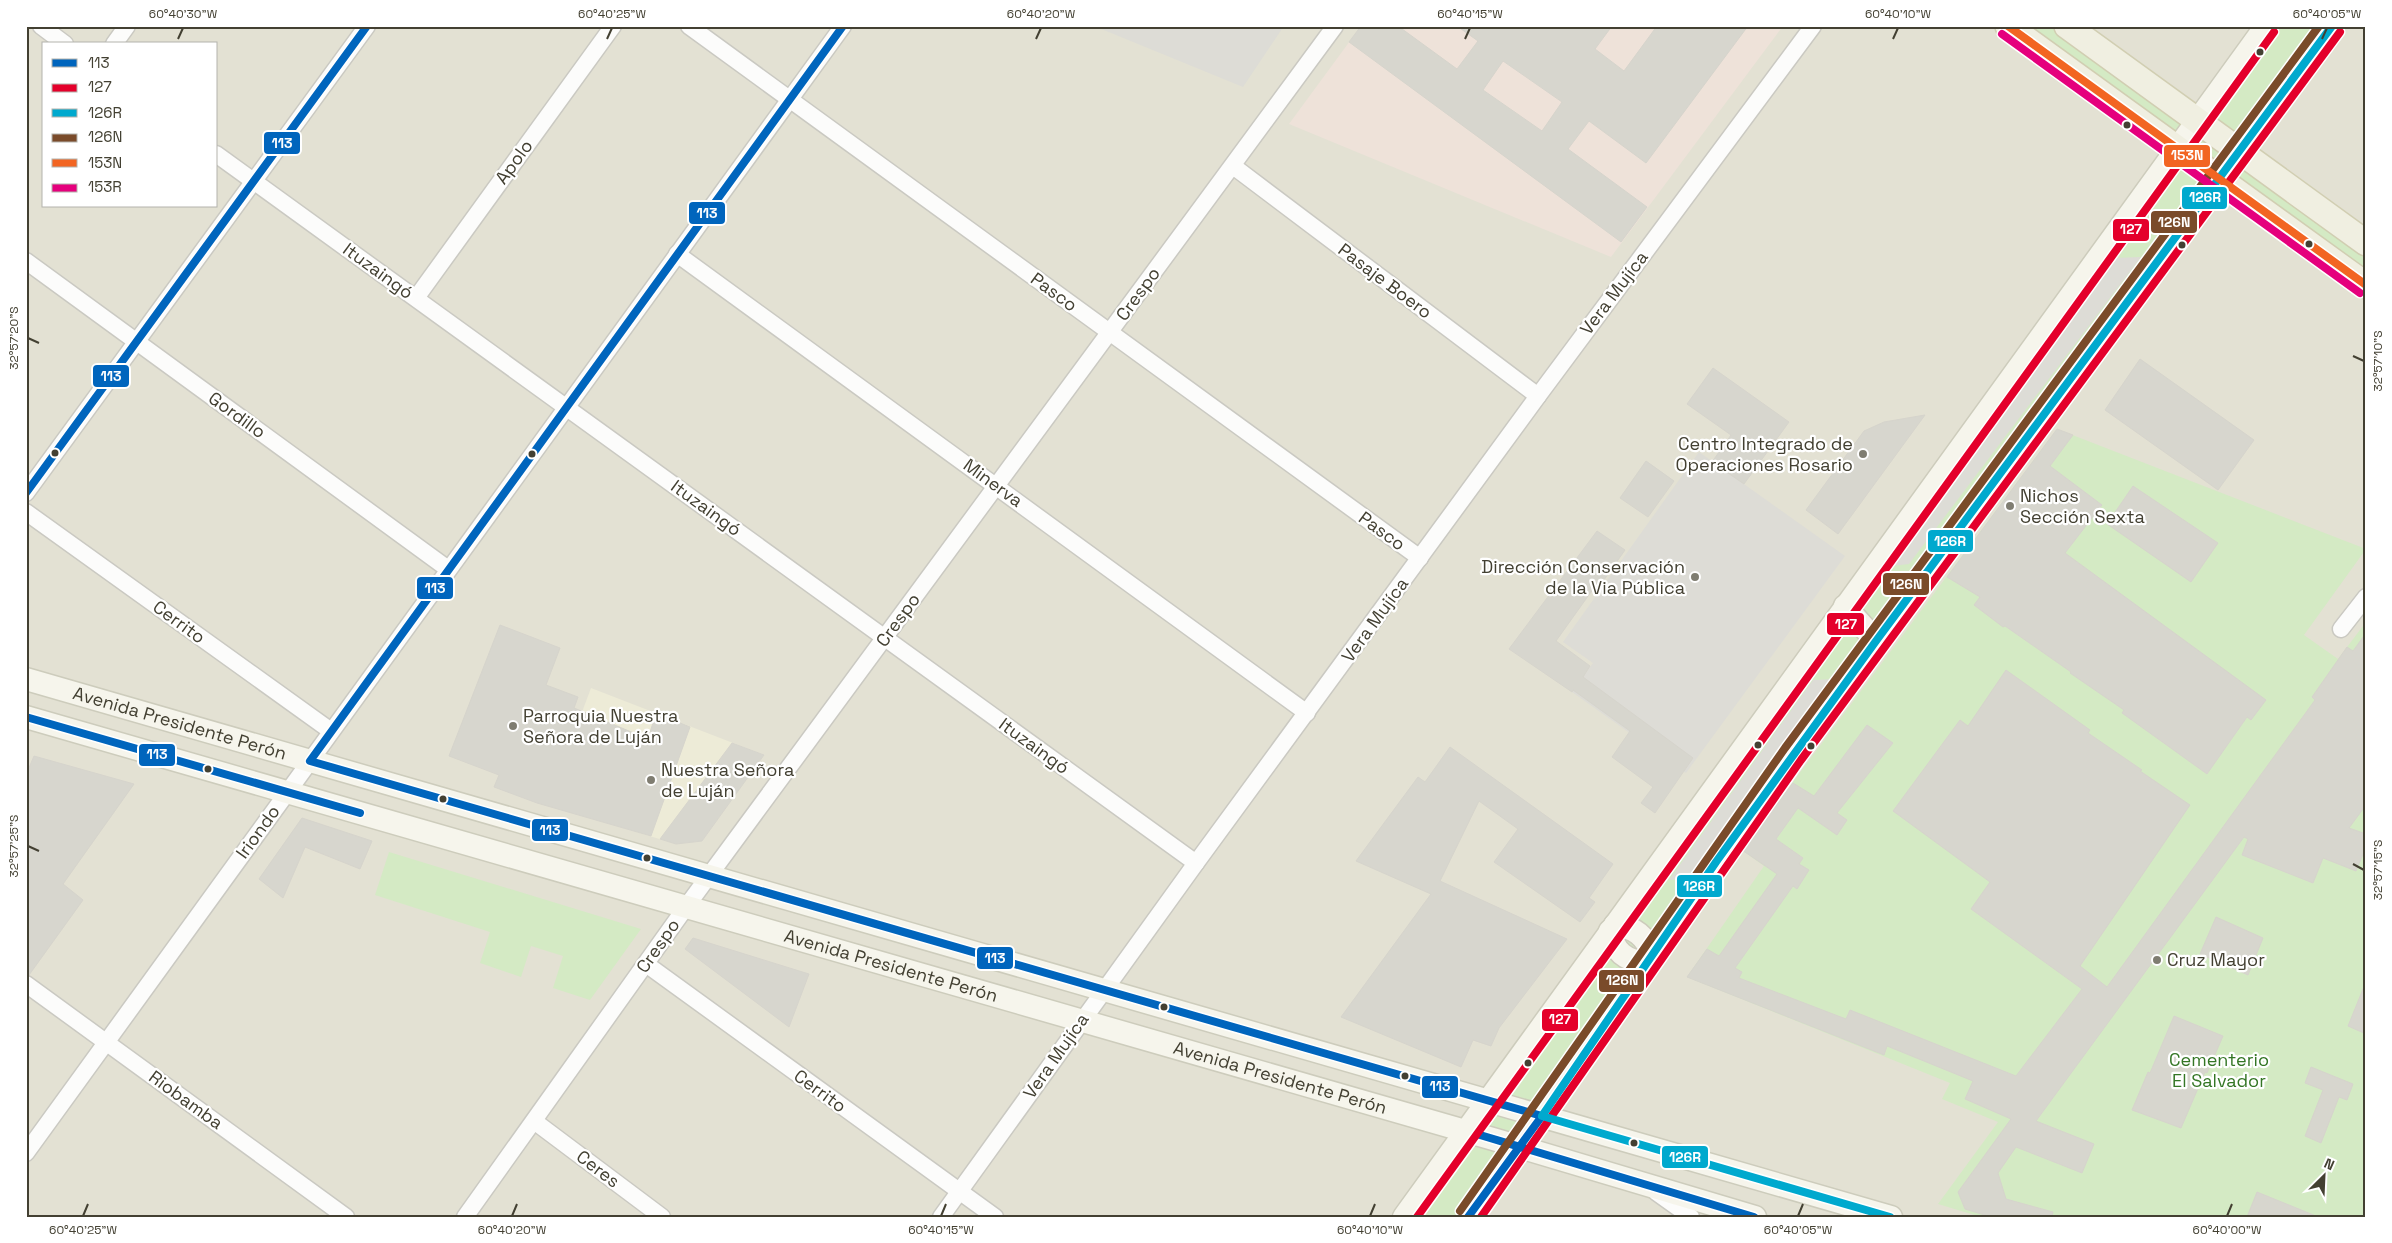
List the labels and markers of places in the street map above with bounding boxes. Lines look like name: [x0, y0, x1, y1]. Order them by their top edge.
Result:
unlabelled marker: [2255, 47, 2265, 57]
unlabelled marker: [2122, 120, 2132, 130]
unlabelled marker: [2304, 239, 2314, 249]
unlabelled marker: [2177, 240, 2187, 250]
place label: Centro Integrado de Operaciones Rosario: [1675, 432, 1853, 476]
unlabelled marker: [50, 448, 60, 458]
marker: Centro Integrado de Operaciones Rosario: [1857, 448, 1869, 460]
unlabelled marker: [527, 449, 537, 459]
place label: Nichos Sección Sexta: [2020, 484, 2145, 528]
marker: Nichos Sección Sexta: [2004, 500, 2016, 512]
place label: Dirección Conservación de la Via Pública: [1481, 555, 1685, 599]
marker: Dirección Conservación de la Via Pública: [1689, 571, 1701, 583]
place label: Parroquia Nuestra Señora de Luján: [523, 704, 678, 748]
marker: Parroquia Nuestra Señora de Luján: [507, 720, 519, 732]
unlabelled marker: [1753, 740, 1763, 750]
unlabelled marker: [1806, 741, 1816, 751]
place label: Nuestra Señora de Luján: [661, 758, 794, 802]
unlabelled marker: [203, 764, 213, 774]
marker: Nuestra Señora de Luján: [645, 774, 657, 786]
unlabelled marker: [438, 794, 448, 804]
unlabelled marker: [642, 853, 652, 863]
place label: Cruz Mayor: [2167, 948, 2265, 971]
marker: Cruz Mayor: [2151, 954, 2163, 966]
unlabelled marker: [1159, 1002, 1169, 1012]
unlabelled marker: [1523, 1058, 1533, 1068]
unlabelled marker: [1400, 1071, 1410, 1081]
unlabelled marker: [1629, 1138, 1639, 1148]

